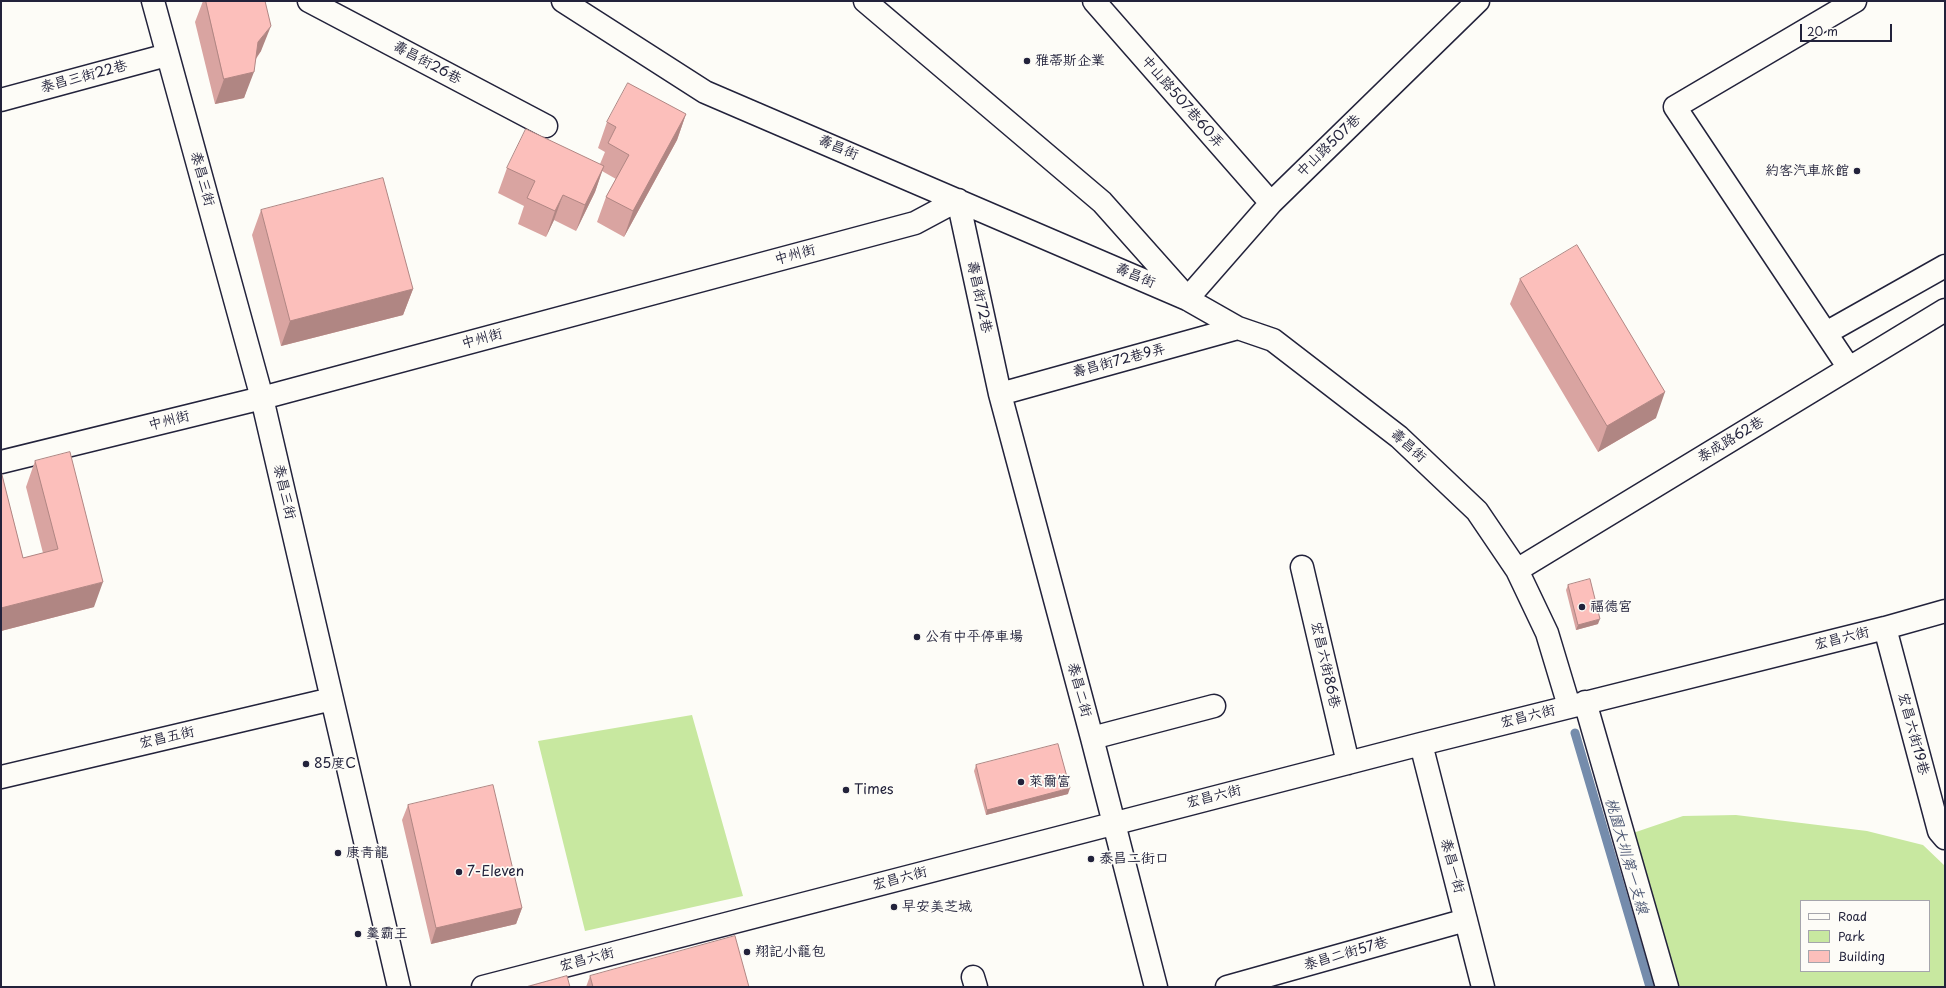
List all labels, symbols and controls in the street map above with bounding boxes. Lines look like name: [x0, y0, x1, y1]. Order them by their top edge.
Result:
scale bar: [1802, 16, 1894, 42]
text: 20 m: [1807, 22, 1838, 40]
street label: 壽昌街26巷: [390, 38, 464, 88]
street label: 中山路507巷60弄: [1137, 52, 1227, 152]
place label: 雅蒂斯企業: [1035, 53, 1105, 69]
marker: 雅蒂斯企業: [1022, 56, 1032, 66]
street label: 泰昌三街22巷: [39, 57, 129, 97]
street label: 中山路507巷: [1293, 111, 1365, 181]
street label: 壽昌街: [815, 132, 861, 164]
street label: 泰昌三街: [187, 150, 217, 208]
place label: 約客汽車旅館: [1765, 163, 1849, 179]
marker: 約客汽車旅館: [1852, 166, 1862, 176]
street label: 中州街: [773, 241, 817, 269]
street label: 壽昌街72巷: [963, 259, 995, 335]
street label: 壽昌街: [1112, 260, 1158, 292]
street label: 中州街: [460, 325, 504, 353]
street label: 壽昌街72巷9弄: [1071, 340, 1167, 382]
street label: 中州街: [147, 408, 191, 434]
street label: 泰成路62巷: [1695, 414, 1767, 466]
street label: 壽昌街: [1387, 426, 1429, 466]
street label: 泰昌三街: [270, 463, 298, 521]
place label: 福德宮: [1590, 599, 1632, 615]
marker: 福德宮: [1577, 602, 1587, 612]
street label: 宏昌六街86巷: [1307, 620, 1343, 710]
street label: 宏昌六街: [1813, 624, 1871, 654]
place label: 公有中平停車場: [925, 629, 1023, 645]
marker: 公有中平停車場: [912, 632, 922, 642]
street label: 泰昌二街: [1064, 661, 1094, 719]
street label: 宏昌六街19巷: [1894, 691, 1932, 777]
street label: 宏昌六街: [1499, 702, 1557, 732]
street label: 宏昌五街: [138, 724, 196, 752]
place label: 85度C: [314, 756, 356, 772]
marker: 85度C: [301, 759, 311, 769]
place label: 萊爾富: [1029, 774, 1071, 790]
marker: 萊爾富: [1016, 777, 1026, 787]
place label: Times: [854, 782, 894, 798]
street label: 宏昌六街: [1185, 782, 1243, 812]
marker: Times: [841, 785, 851, 795]
water label: 桃園大圳第一支線: [1601, 796, 1651, 916]
street label: 泰昌一街: [1437, 837, 1467, 895]
place label: 康青龍: [346, 845, 388, 861]
marker: 康青龍: [333, 848, 343, 858]
place label: 泰昌二街口: [1099, 851, 1169, 867]
marker: 泰昌二街口: [1086, 854, 1096, 864]
place label: 7-Eleven: [467, 864, 524, 880]
street label: 宏昌六街: [871, 864, 929, 894]
marker: 7-Eleven: [454, 867, 464, 877]
place label: 早安美芝城: [902, 899, 972, 915]
legend: [1800, 900, 1930, 972]
marker: 早安美芝城: [889, 902, 899, 912]
text: Road: [1838, 907, 1867, 925]
place label: 羹霸王: [366, 926, 408, 942]
text: Park: [1838, 927, 1865, 945]
marker: 羹霸王: [353, 929, 363, 939]
street label: 泰昌二街57巷: [1302, 934, 1390, 974]
place label: 翔記小籠包: [755, 944, 825, 960]
street label: 宏昌六街: [558, 945, 616, 975]
marker: 翔記小籠包: [742, 947, 752, 957]
text: Building: [1838, 947, 1885, 965]

